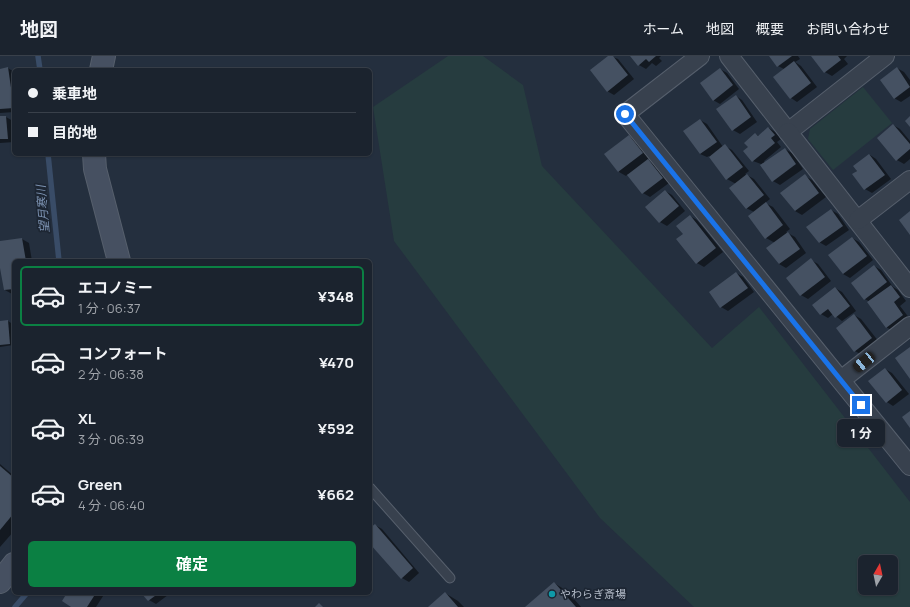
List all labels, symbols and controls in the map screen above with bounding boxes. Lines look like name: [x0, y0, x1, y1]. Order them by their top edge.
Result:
text: 地図: [20, 16, 58, 42]
text: ホーム: [642, 19, 684, 38]
text: 地図: [706, 19, 734, 38]
text: 概要: [756, 19, 784, 38]
text: お問い合わせ: [806, 19, 890, 38]
text: 乗車地: [52, 83, 97, 104]
route start: [616, 105, 634, 123]
text: 目的地: [52, 122, 97, 143]
water label: 望月寒川: [32, 182, 53, 234]
text: エコノミー: [78, 277, 153, 298]
icon: car: [30, 278, 66, 314]
text: ¥348: [318, 286, 354, 307]
text: 1 分 · 06:37: [78, 299, 140, 317]
text: コンフォート: [78, 343, 168, 364]
icon: car: [30, 344, 66, 380]
car: [851, 350, 877, 374]
text: ¥470: [319, 352, 354, 373]
text: 2 分 · 06:38: [78, 365, 144, 383]
route end: [852, 396, 870, 414]
text: XL: [78, 408, 96, 429]
icon: car: [30, 410, 66, 446]
text: ¥592: [318, 418, 354, 439]
callout: 1 分: [837, 419, 885, 447]
text: 1 分: [850, 424, 872, 442]
text: 3 分 · 06:39: [78, 430, 144, 448]
text: Green: [78, 474, 122, 495]
icon: car: [30, 476, 66, 512]
text: ¥662: [317, 484, 354, 505]
text: 4 分 · 06:40: [78, 496, 145, 514]
button: 確定: [28, 541, 356, 587]
north arrow: [858, 555, 898, 595]
map controls: [858, 555, 898, 595]
place label: やわらぎ斎場: [560, 586, 626, 601]
marker: やわらぎ斎場: [547, 589, 557, 599]

